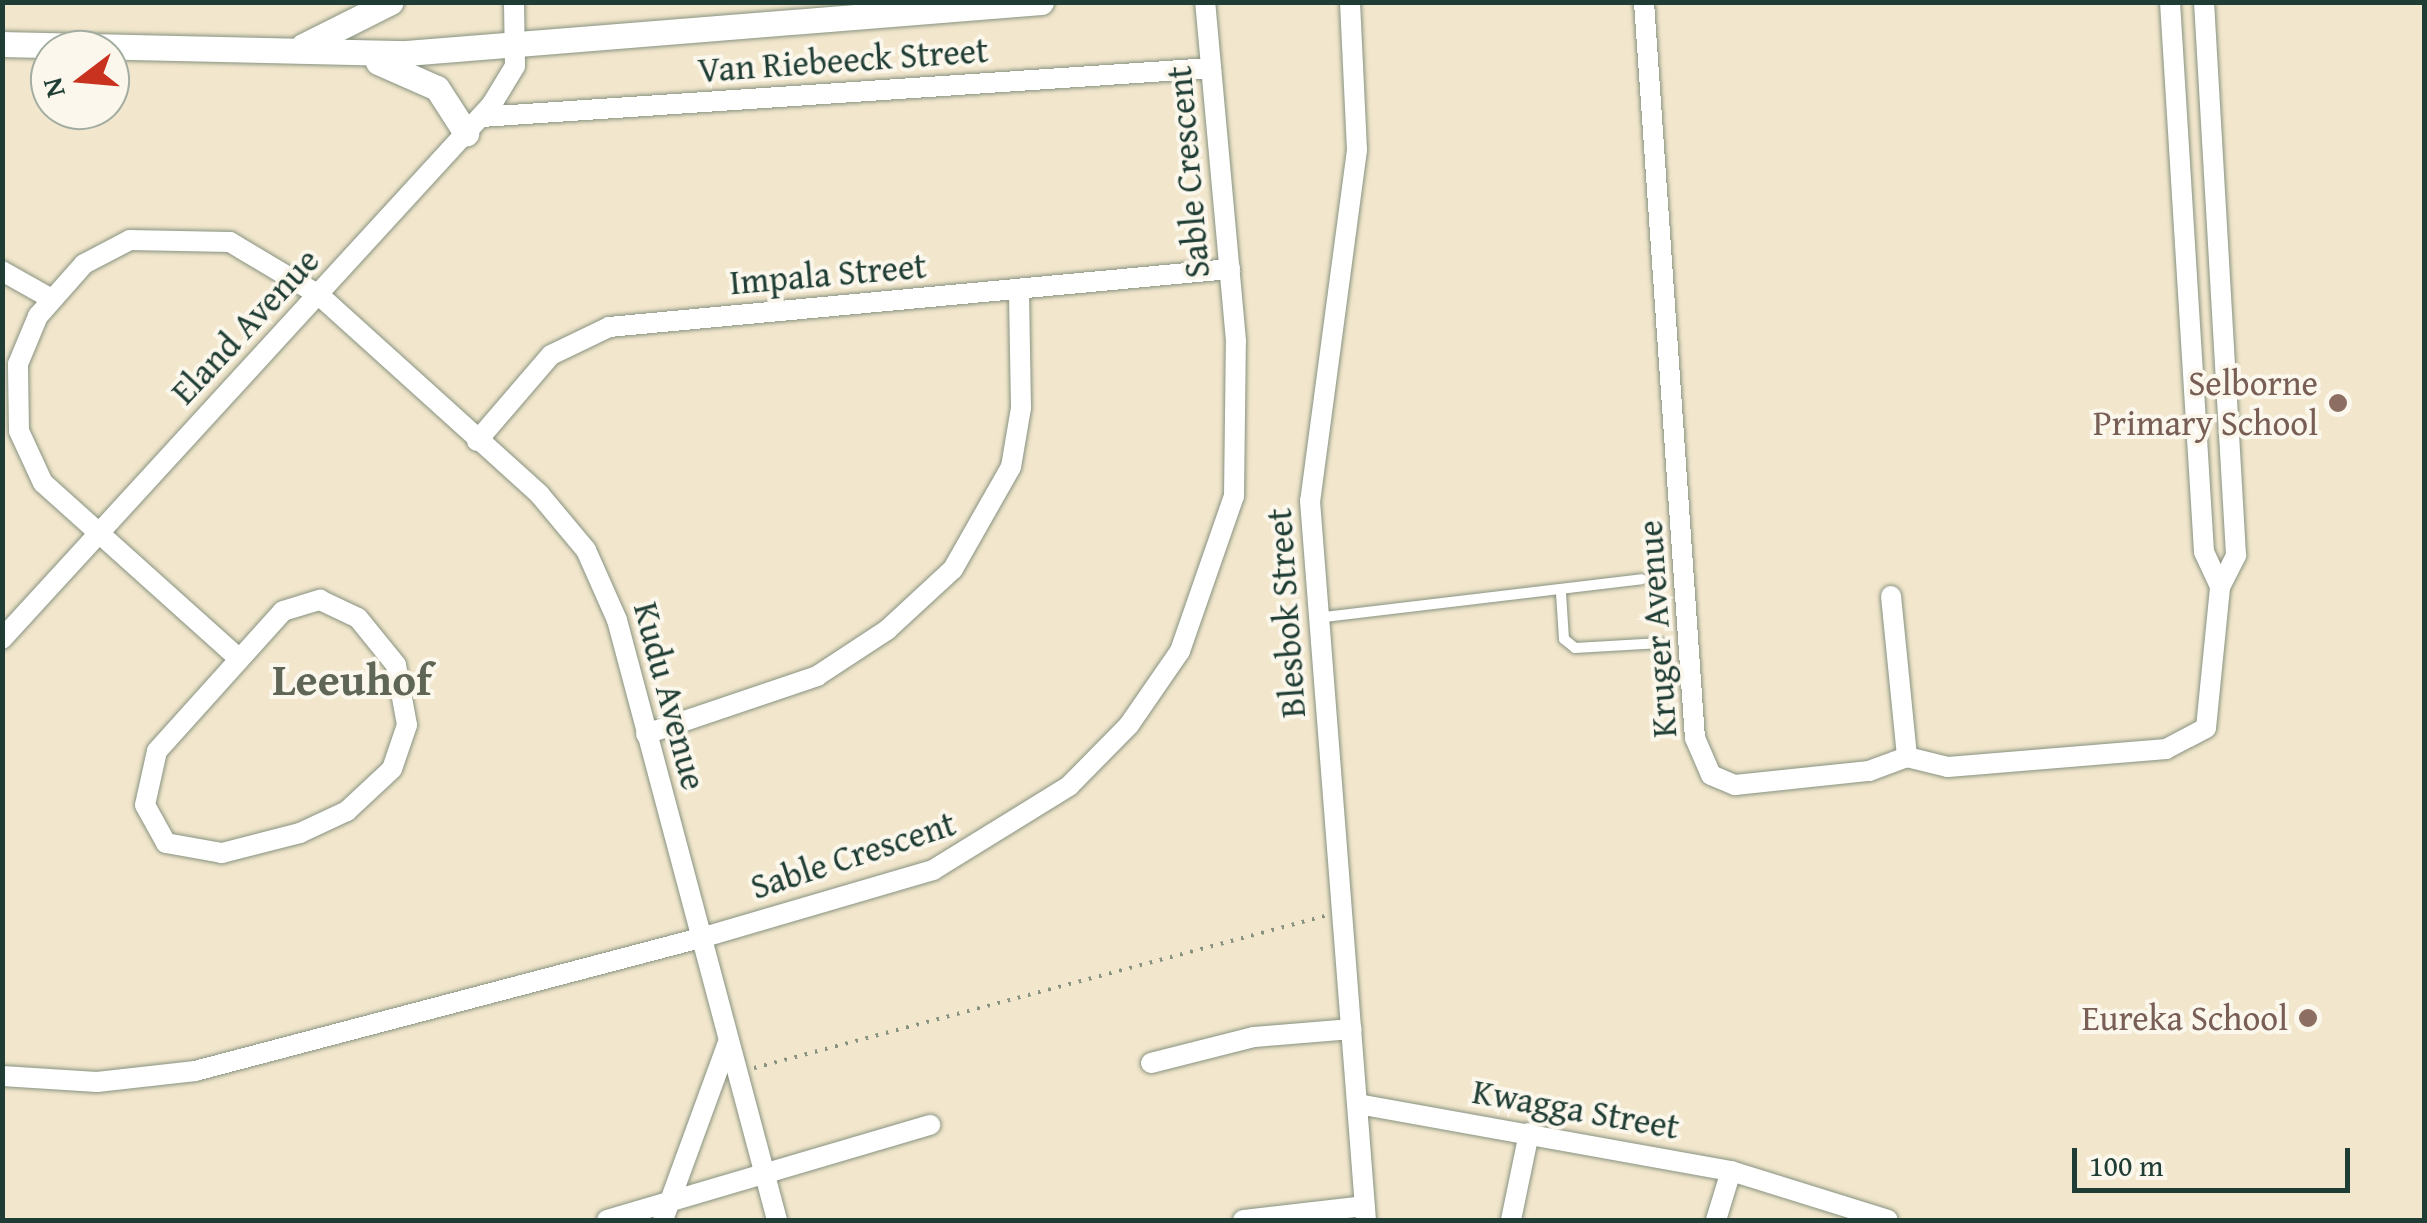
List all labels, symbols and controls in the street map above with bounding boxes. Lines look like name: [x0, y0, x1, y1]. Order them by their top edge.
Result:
street label: Van Riebeeck Street: [696, 29, 990, 91]
north arrow: [30, 30, 130, 130]
street label: Sable Crescent: [1158, 64, 1218, 280]
text: N: [30, 73, 75, 103]
street label: Eland Avenue: [162, 239, 328, 413]
street label: Impala Street: [728, 244, 928, 304]
place label: Selborne Primary School: [2093, 362, 2318, 444]
marker: Selborne Primary School: [2327, 392, 2349, 414]
street label: Blesbok Street: [1258, 507, 1314, 719]
street label: Kruger Avenue: [1628, 519, 1686, 739]
street label: Kudu Avenue: [625, 598, 715, 794]
district label: Leeuhof: [272, 652, 432, 706]
street label: Sable Crescent: [745, 802, 961, 908]
place label: Eureka School: [2082, 997, 2288, 1039]
marker: Eureka School: [2297, 1007, 2319, 1029]
street label: Kwagga Street: [1469, 1070, 1683, 1148]
scale bar: [2077, 1128, 2354, 1190]
text: 100 m: [2089, 1143, 2163, 1187]

